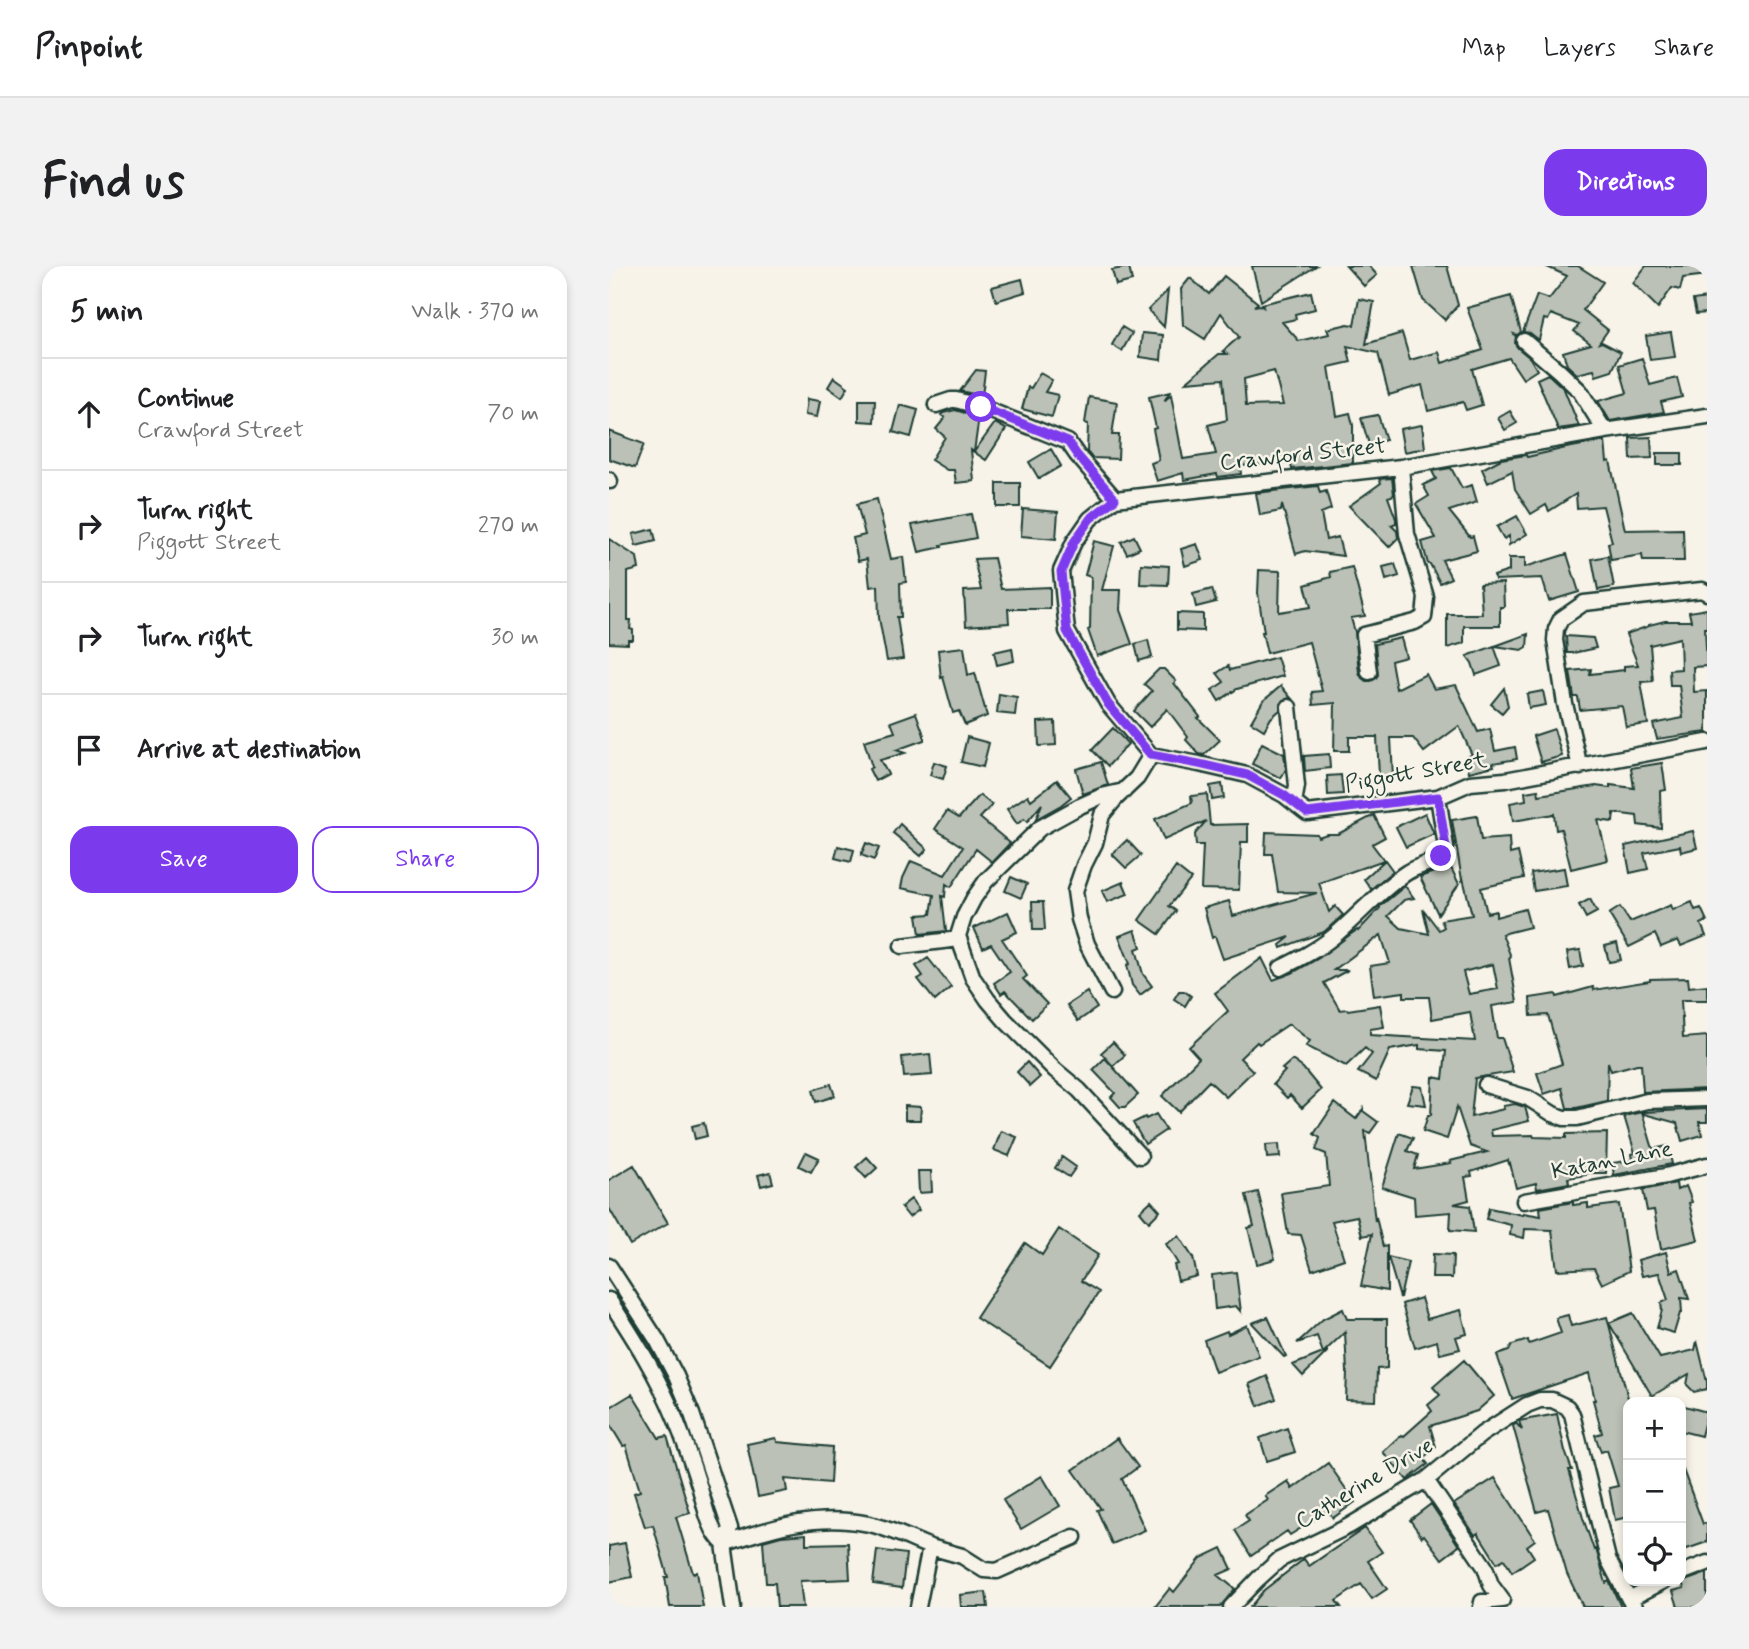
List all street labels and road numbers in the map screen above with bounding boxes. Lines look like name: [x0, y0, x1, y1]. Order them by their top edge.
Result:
street label: Crawford Street: [1218, 431, 1388, 480]
street label: Piggott Street: [1343, 746, 1490, 802]
street label: Katan Lane: [1549, 1135, 1675, 1187]
street label: Catherine Drive: [1291, 1431, 1439, 1537]

